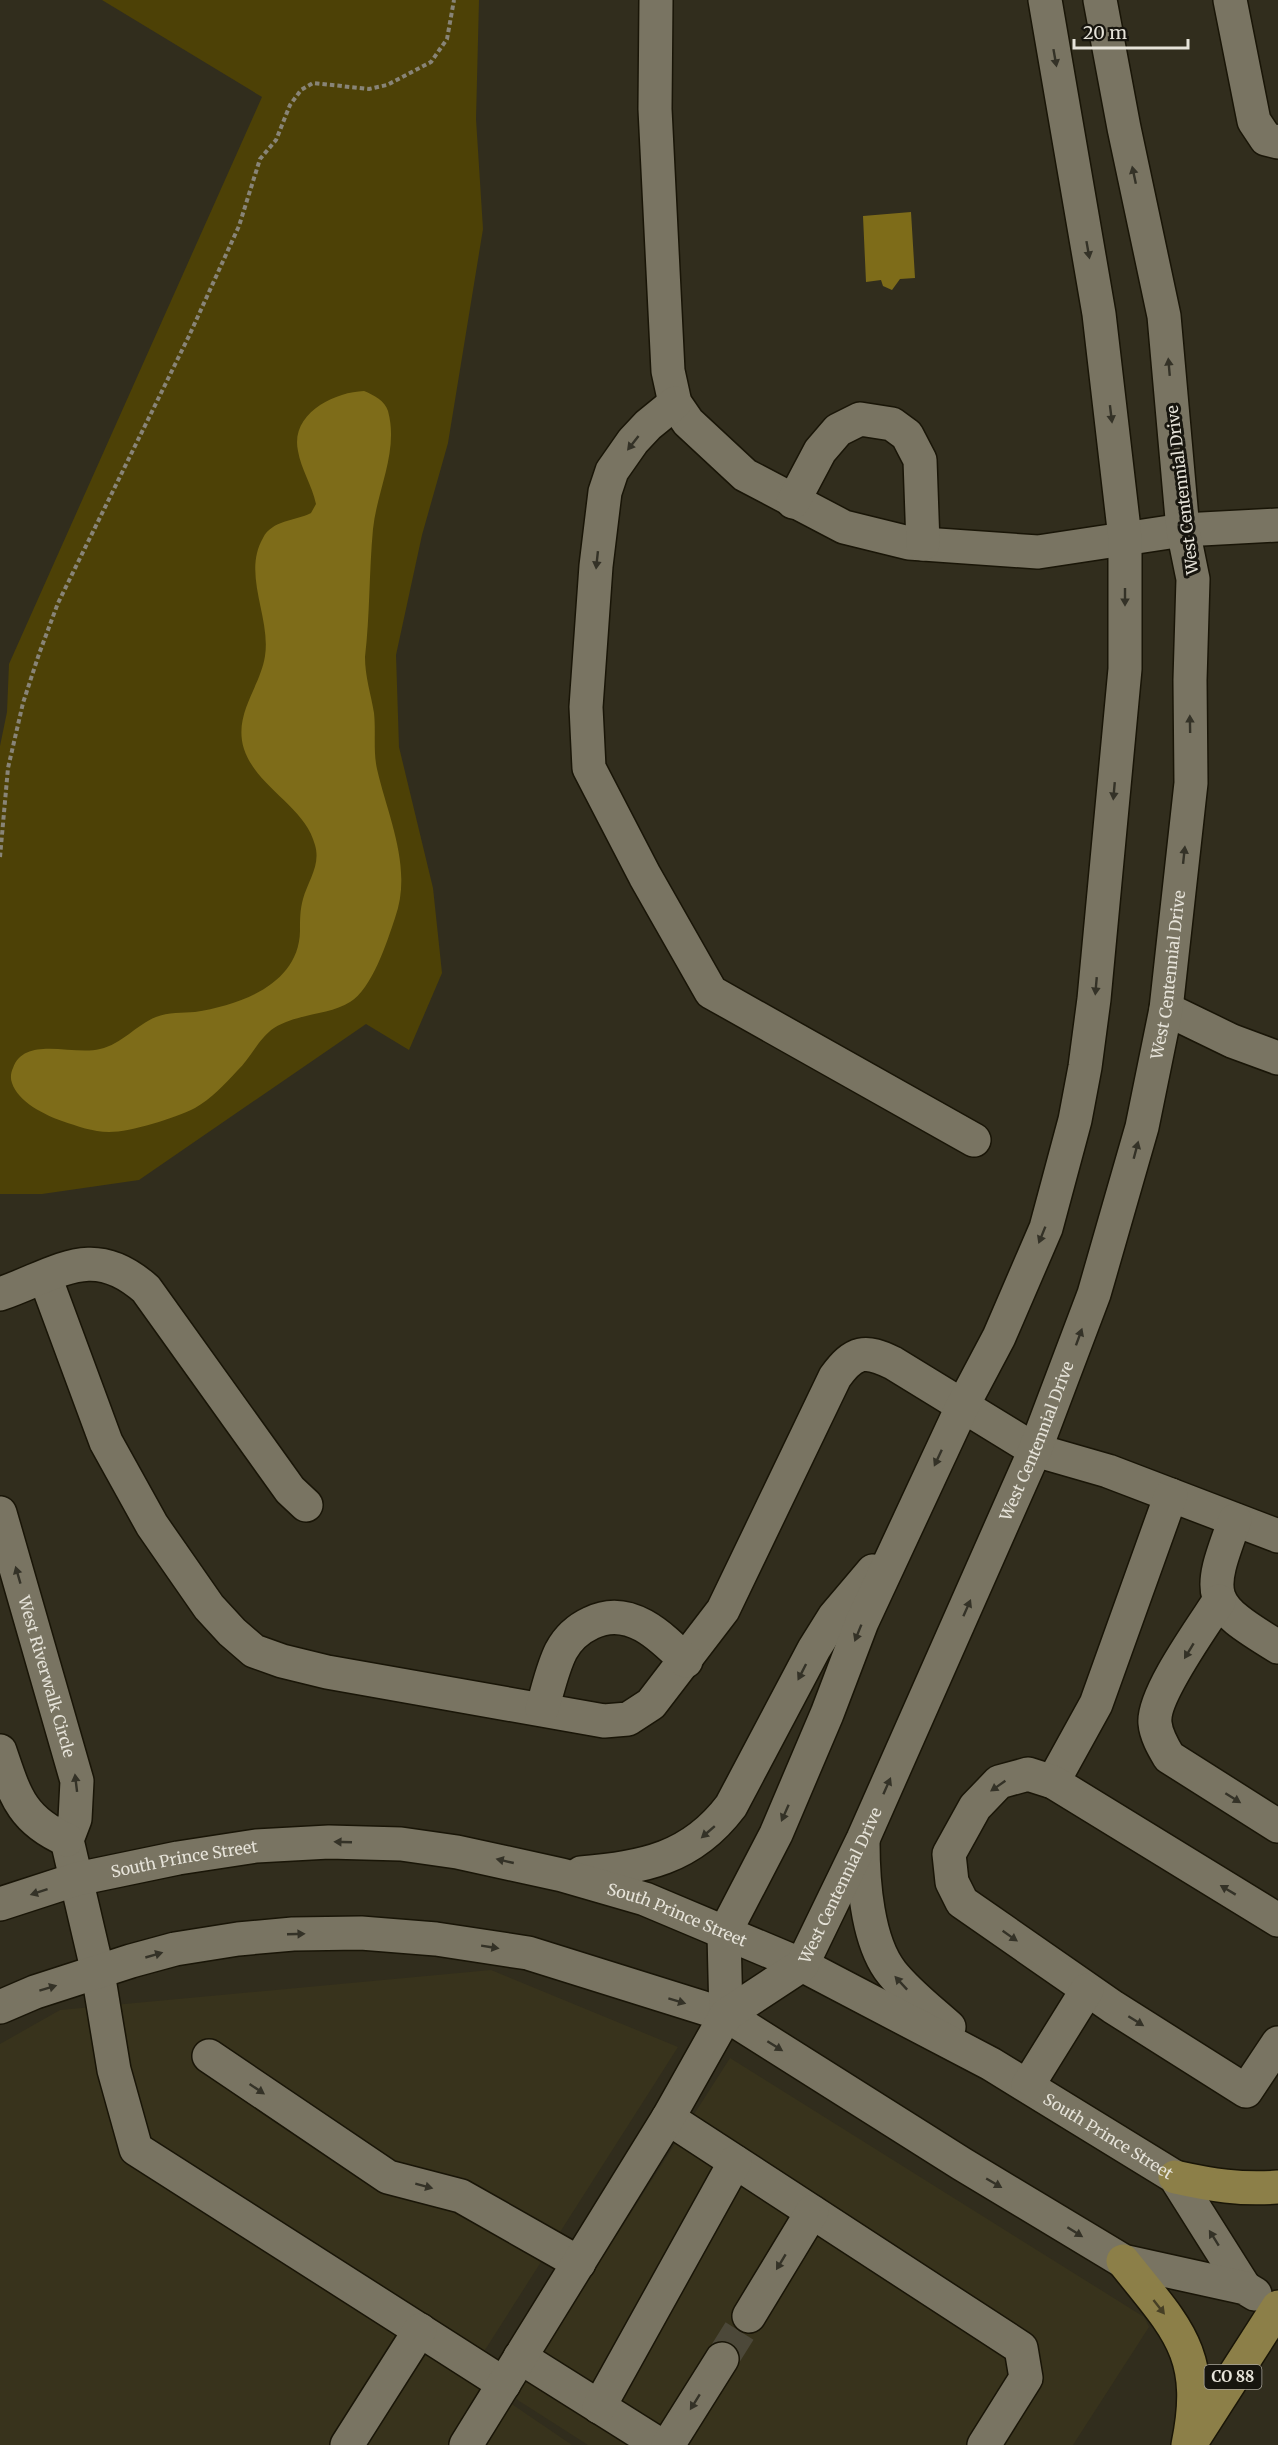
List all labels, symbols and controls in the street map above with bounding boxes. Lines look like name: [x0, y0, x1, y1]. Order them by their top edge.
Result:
scale bar: [1074, 12, 1188, 50]
text: 20 m: [1083, 21, 1127, 44]
one-way arrow: [1050, 48, 1059, 67]
one-way arrow: [1129, 166, 1138, 185]
one-way arrow: [1084, 240, 1093, 259]
one-way arrow: [1164, 357, 1174, 376]
street label: West Centennial Drive: [1162, 404, 1202, 577]
one-way arrow: [1106, 405, 1115, 424]
one-way arrow: [626, 435, 639, 451]
one-way arrow: [592, 551, 602, 570]
one-way arrow: [1120, 587, 1130, 606]
one-way arrow: [1185, 715, 1195, 734]
one-way arrow: [1109, 782, 1118, 801]
one-way arrow: [1179, 845, 1189, 864]
street label: West Centennial Drive: [1146, 889, 1189, 1062]
one-way arrow: [1091, 976, 1101, 995]
one-way arrow: [1132, 1141, 1141, 1159]
one-way arrow: [1037, 1226, 1046, 1244]
one-way arrow: [1075, 1328, 1085, 1346]
street label: West Centennial Drive: [995, 1358, 1078, 1524]
one-way arrow: [933, 1450, 943, 1468]
one-way arrow: [13, 1566, 22, 1584]
street label: West Riverwalk Circle: [14, 1592, 80, 1760]
one-way arrow: [962, 1598, 972, 1616]
one-way arrow: [853, 1624, 863, 1642]
one-way arrow: [1183, 1643, 1194, 1659]
one-way arrow: [797, 1663, 807, 1680]
one-way arrow: [71, 1773, 81, 1792]
one-way arrow: [882, 1776, 892, 1794]
one-way arrow: [990, 1780, 1007, 1791]
one-way arrow: [1225, 1792, 1241, 1804]
street label: West Centennial Drive: [794, 1804, 886, 1967]
one-way arrow: [780, 1805, 790, 1823]
one-way arrow: [701, 1825, 716, 1838]
street label: South Prince Street: [109, 1836, 260, 1882]
one-way arrow: [333, 1838, 352, 1847]
one-way arrow: [495, 1856, 514, 1865]
street label: South Prince Street: [605, 1879, 751, 1951]
one-way arrow: [1220, 1884, 1236, 1895]
one-way arrow: [30, 1888, 48, 1897]
one-way arrow: [287, 1930, 306, 1939]
one-way arrow: [1002, 1930, 1018, 1941]
one-way arrow: [481, 1943, 500, 1952]
one-way arrow: [145, 1950, 163, 1959]
one-way arrow: [894, 1975, 908, 1990]
one-way arrow: [39, 1983, 57, 1992]
one-way arrow: [668, 1997, 686, 2006]
one-way arrow: [1128, 2016, 1144, 2027]
one-way arrow: [767, 2041, 783, 2052]
one-way arrow: [249, 2083, 265, 2095]
street label: South Prince Street: [1040, 2089, 1178, 2184]
one-way arrow: [986, 2178, 1003, 2188]
one-way arrow: [415, 2182, 433, 2192]
one-way arrow: [1067, 2226, 1083, 2237]
one-way arrow: [1209, 2230, 1220, 2247]
one-way arrow: [776, 2254, 787, 2270]
one-way arrow: [1153, 2299, 1166, 2315]
road number: CO 88: [1204, 2365, 1262, 2389]
one-way arrow: [689, 2394, 700, 2410]

